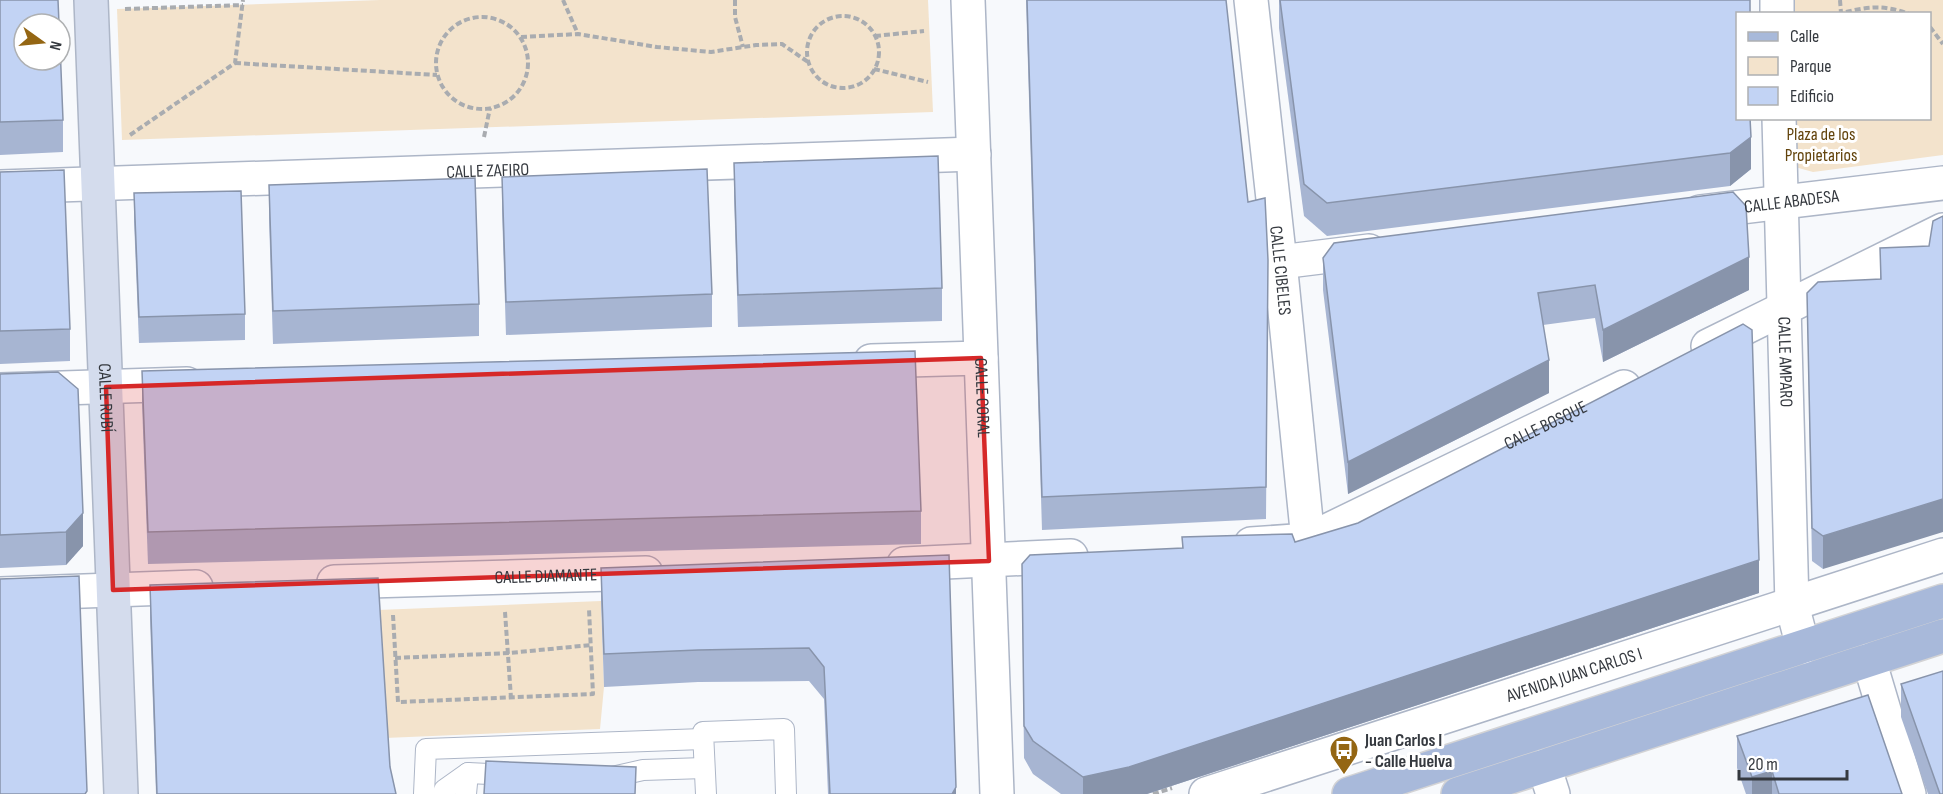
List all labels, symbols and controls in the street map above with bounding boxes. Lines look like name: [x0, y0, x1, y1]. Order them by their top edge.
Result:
north arrow: [12, 12, 72, 72]
legend: [1736, 12, 1931, 120]
text: Calle: [1790, 26, 1819, 47]
text: N: [45, 39, 65, 52]
text: Parque: [1790, 56, 1831, 77]
text: Edificio: [1790, 86, 1834, 107]
park label: Plaza de los Propietarios: [1785, 124, 1857, 166]
street label: CALLE ZAFIRO: [446, 159, 530, 182]
street label: CALLE ABADESA: [1743, 185, 1840, 217]
street label: CALLE CIBELES: [1266, 225, 1296, 316]
street label: CALLE AMPARO: [1774, 316, 1797, 407]
street label: CALLE CORAL: [971, 357, 994, 439]
street label: CALLE RUBÍ: [94, 363, 118, 433]
street label: CALLE BOSQUE: [1500, 396, 1590, 454]
street label: CALLE DIAMANTE: [494, 564, 598, 588]
street label: AVENIDA JUAN CARLOS I: [1503, 643, 1645, 707]
place label: Juan Carlos I - Calle Huelva: [1364, 730, 1452, 772]
bus stop icon: Juan Carlos I - Calle Huelva: [1328, 734, 1360, 776]
scale bar: [1739, 743, 1847, 781]
text: 20 m: [1748, 754, 1778, 775]

